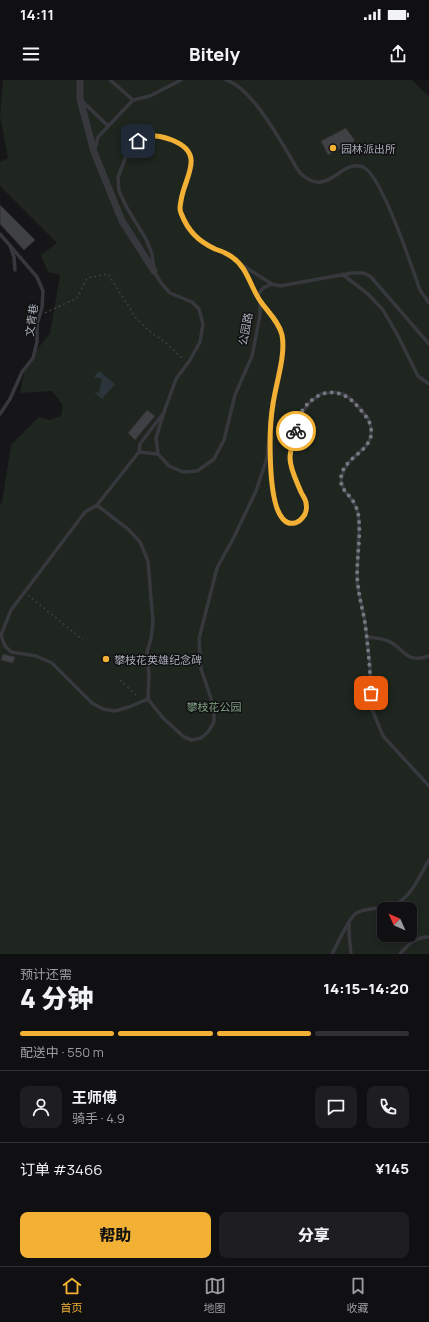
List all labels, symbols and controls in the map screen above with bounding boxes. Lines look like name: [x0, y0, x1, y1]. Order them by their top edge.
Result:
text: 14:11: [20, 4, 54, 25]
text: Bitely: [189, 42, 240, 66]
icon: menu: [20, 43, 42, 65]
icon: share: [387, 43, 409, 65]
pin: [121, 124, 155, 158]
icon: home: [127, 130, 149, 152]
place label: 园林派出所: [341, 141, 396, 156]
marker: 园林派出所: [328, 143, 338, 153]
street label: 文青巷: [21, 303, 41, 337]
street label: 公园路: [235, 311, 255, 347]
courier: [276, 411, 316, 451]
icon: bike: [285, 420, 307, 442]
place label: 攀枝花英雄纪念碑: [114, 652, 202, 667]
marker: 攀枝花英雄纪念碑: [101, 654, 111, 664]
pin: [354, 676, 388, 710]
icon: bag: [360, 682, 382, 704]
park label: 攀枝花公园: [187, 699, 242, 714]
north arrow: [377, 902, 417, 942]
map controls: [377, 902, 417, 942]
text: 预计还需: [20, 965, 72, 983]
text: 14:15–14:20: [323, 978, 409, 999]
text: 4 分钟: [20, 980, 93, 1016]
text: 配送中 · 550 m: [20, 1043, 104, 1061]
button: person: [20, 1086, 62, 1128]
button: chat: [315, 1086, 357, 1128]
button: phone: [367, 1086, 409, 1128]
text: 王师傅: [72, 1087, 117, 1108]
text: 骑手 · 4.9: [72, 1109, 125, 1127]
text: ¥145: [375, 1158, 409, 1179]
text: 订单 #3466: [20, 1159, 103, 1180]
button: 帮助: [20, 1212, 211, 1258]
button: 分享: [219, 1212, 409, 1258]
tab: 首页: [61, 1275, 83, 1315]
tab: 地图: [204, 1275, 226, 1315]
tab: 收藏: [347, 1275, 369, 1315]

